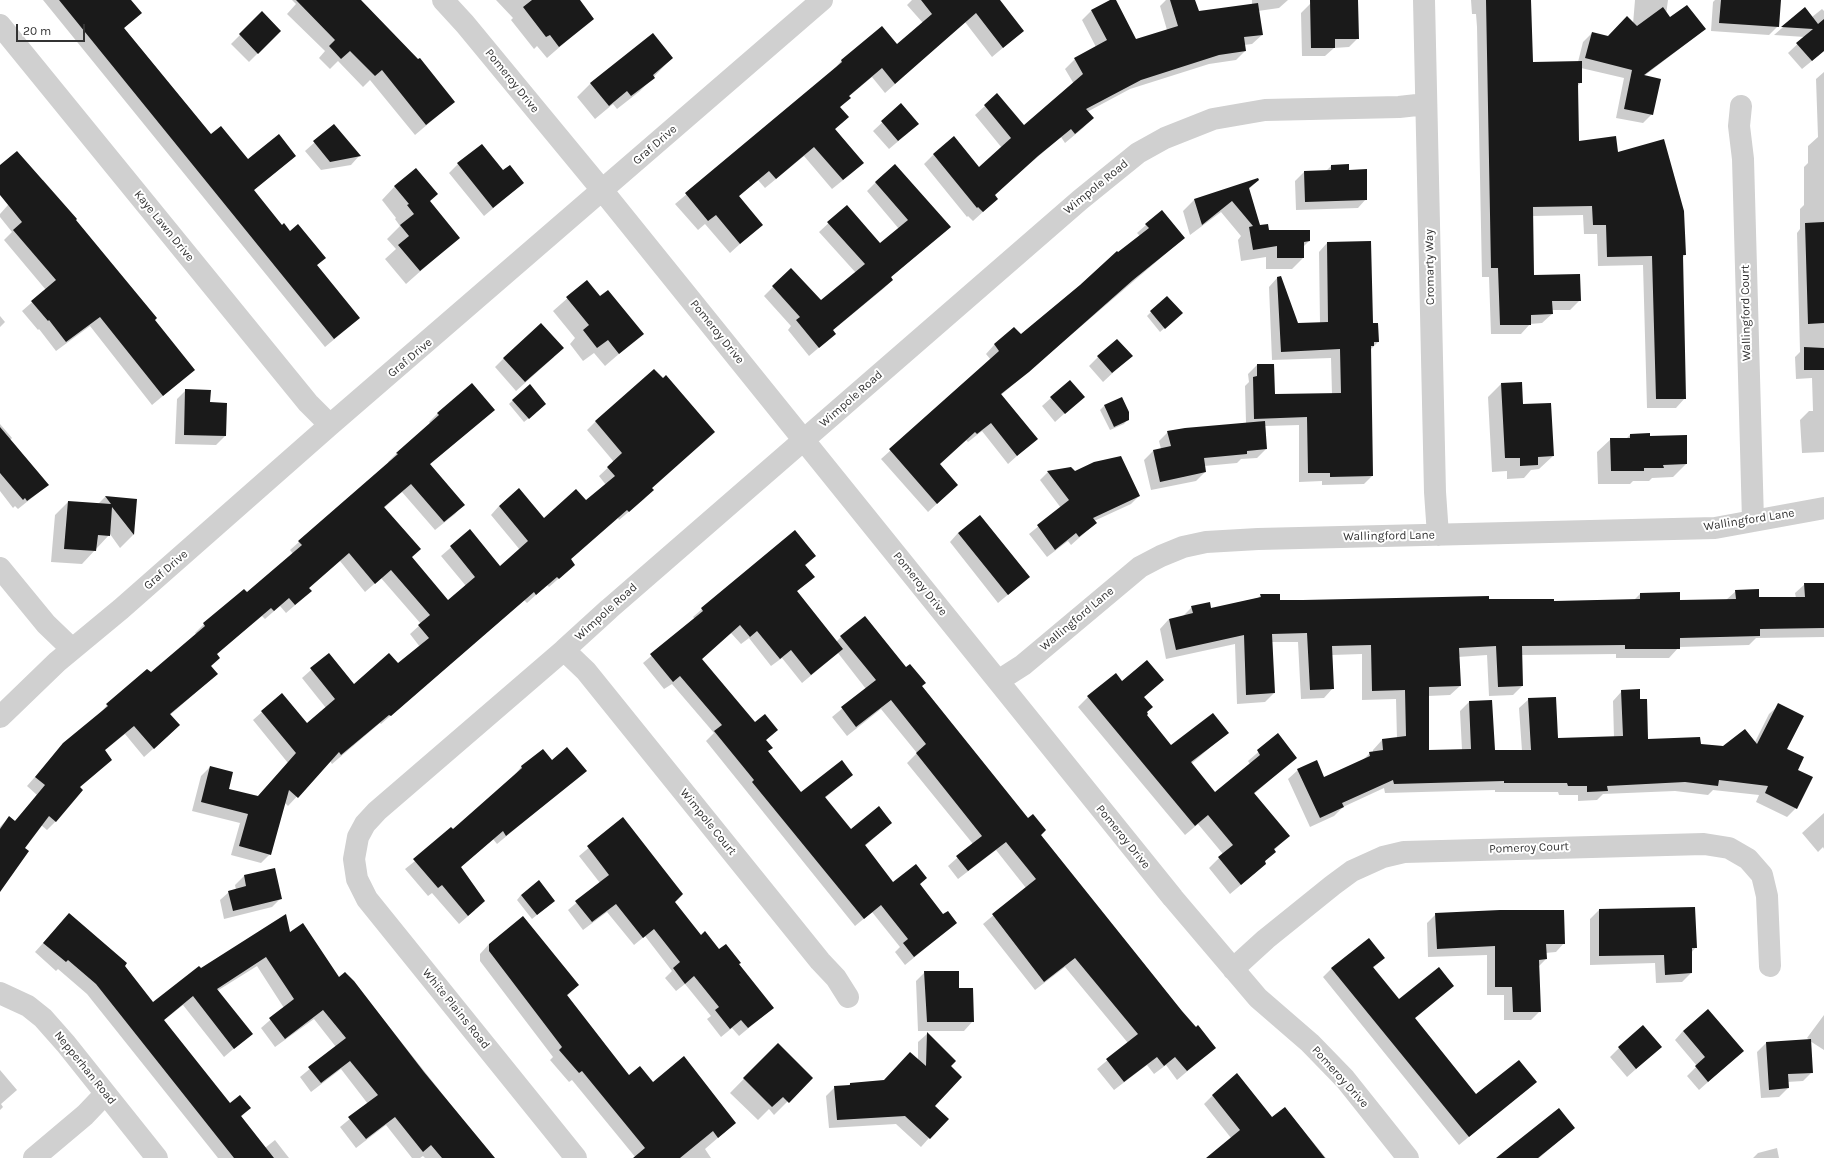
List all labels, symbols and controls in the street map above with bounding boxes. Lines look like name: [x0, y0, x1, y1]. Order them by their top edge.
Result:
scale bar: [18, 16, 87, 42]
text: 20 m: [23, 24, 51, 38]
street label: Pomeroy Drive: [482, 46, 542, 116]
street label: Graf Drive: [630, 122, 680, 168]
street label: Wimpole Road: [1061, 157, 1131, 217]
street label: Kaye Lawn Drive: [131, 187, 197, 265]
street label: Cromarty Way: [1422, 229, 1438, 305]
street label: Wallingford Court: [1738, 265, 1754, 361]
street label: Pomeroy Drive: [687, 297, 747, 367]
street label: Graf Drive: [385, 335, 435, 381]
street label: Wimpole Road: [816, 368, 886, 430]
street label: Wallingford Lane: [1703, 506, 1795, 534]
street label: Wallingford Lane: [1343, 528, 1435, 544]
street label: Graf Drive: [141, 547, 191, 593]
street label: Pomeroy Drive: [890, 549, 950, 619]
street label: Wimpole Road: [572, 580, 640, 644]
street label: Wallingford Lane: [1037, 584, 1117, 654]
street label: Wimpole Court: [677, 786, 739, 858]
street label: Pomeroy Drive: [1093, 802, 1153, 872]
street label: Pomeroy Court: [1489, 839, 1569, 857]
street label: White Plains Road: [419, 966, 493, 1052]
street label: Nepperhan Road: [51, 1028, 119, 1108]
street label: Pomeroy Drive: [1309, 1043, 1371, 1111]

